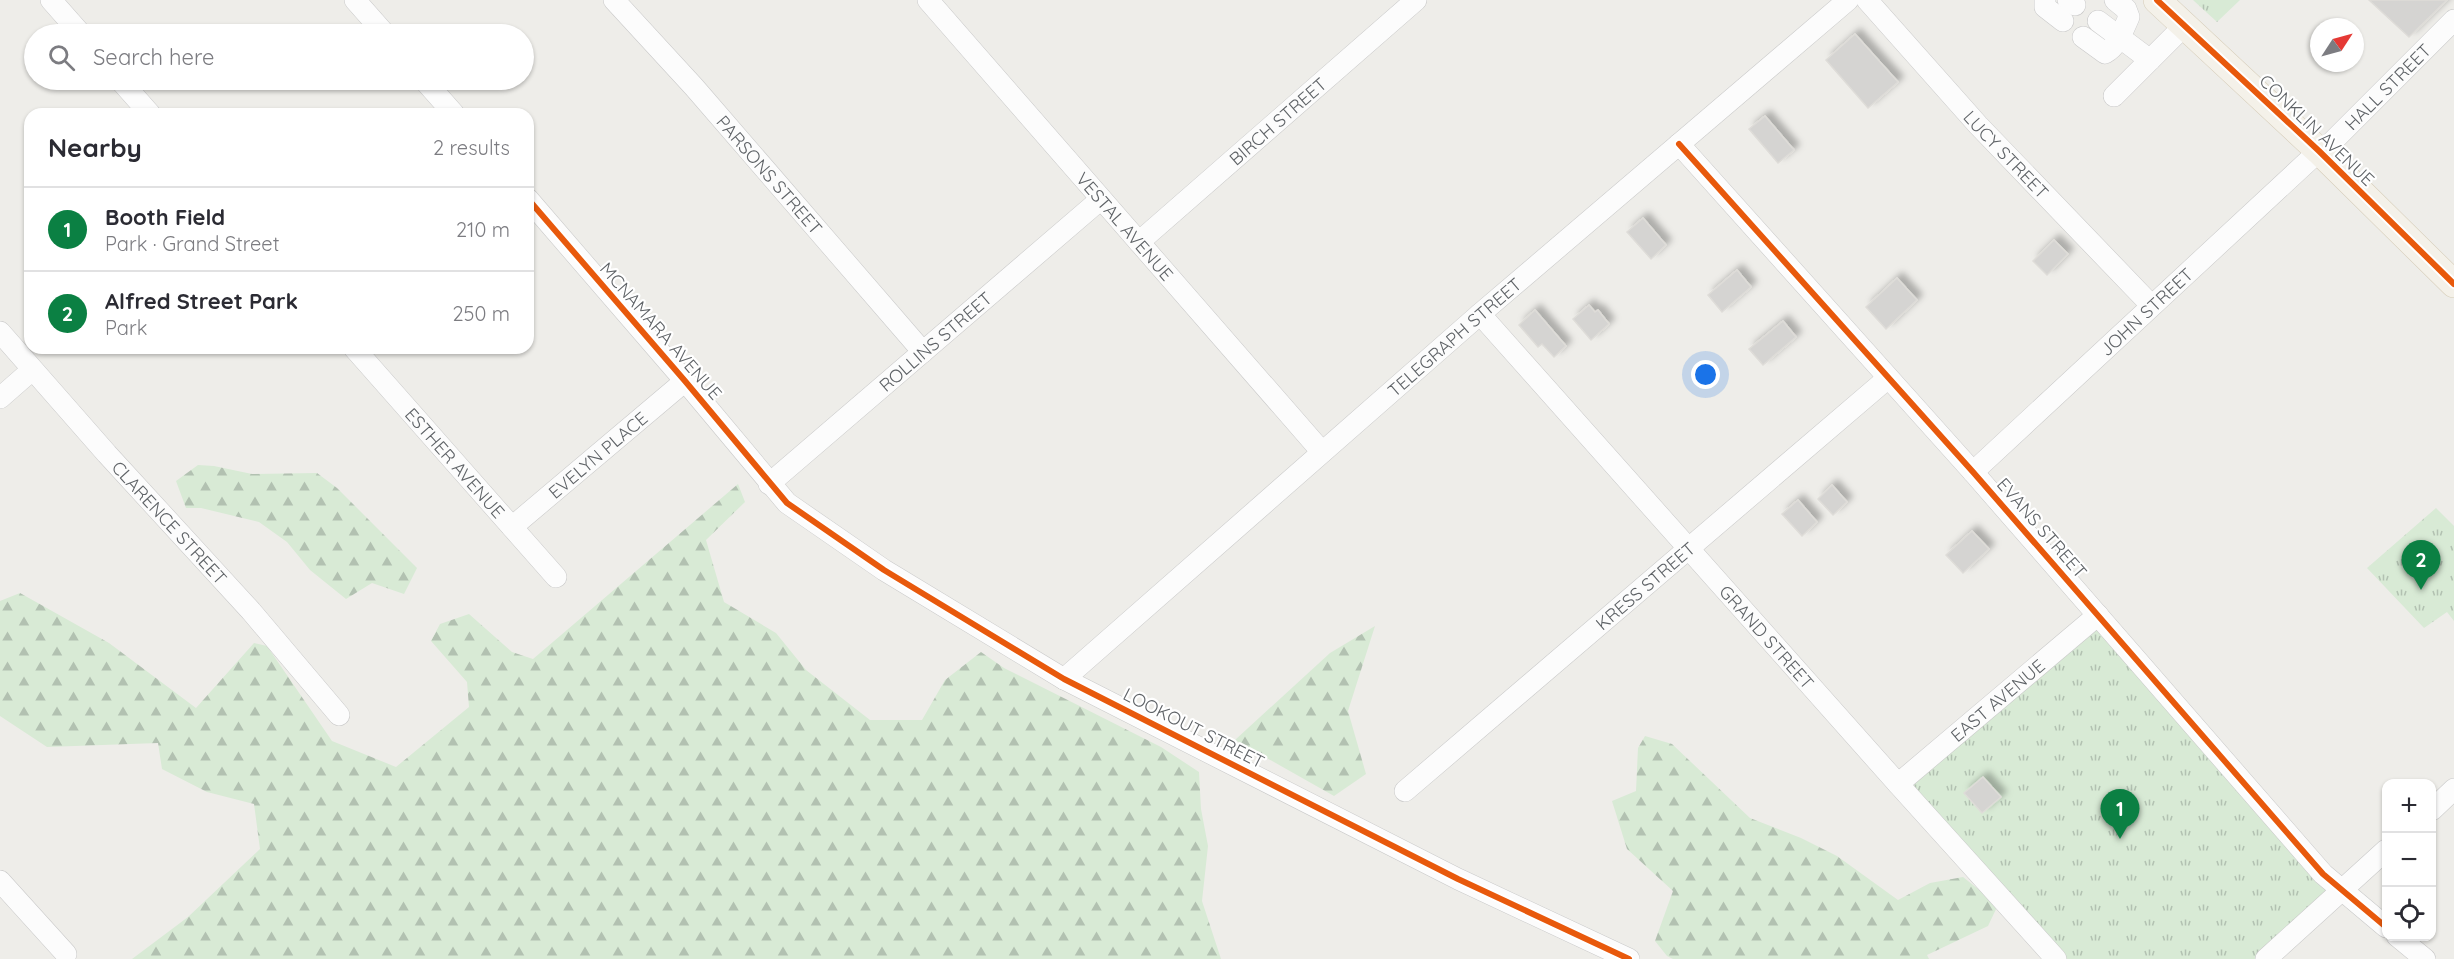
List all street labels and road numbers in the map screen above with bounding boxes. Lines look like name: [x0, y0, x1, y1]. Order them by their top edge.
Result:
street label: HALL STREET: [2339, 38, 2436, 135]
street label: CONKLIN AVENUE: [2255, 69, 2379, 191]
street label: BIRCH STREET: [1224, 72, 1331, 170]
street label: LUCY STREET: [1959, 106, 2054, 203]
street label: PARSONS STREET: [712, 110, 828, 239]
street label: VESTAL AVENUE: [1071, 167, 1179, 285]
street label: MCNAMARA AVENUE: [595, 257, 727, 405]
street label: JOHN STREET: [2094, 262, 2198, 361]
street label: TELEGRAPH STREET: [1383, 272, 1526, 401]
street label: ROLLINS STREET: [874, 286, 997, 396]
street label: ESTHER AVENUE: [400, 403, 510, 523]
street label: EVELYN PLACE: [543, 406, 652, 503]
street label: CLARENCE STREET: [107, 456, 232, 589]
street label: EVANS STREET: [1992, 473, 2092, 583]
street label: KRESS STREET: [1591, 537, 1700, 635]
street label: GRAND STREET: [1715, 580, 1820, 694]
street label: EAST AVENUE: [1945, 654, 2049, 746]
street label: LOOKOUT STREET: [1120, 682, 1269, 774]

